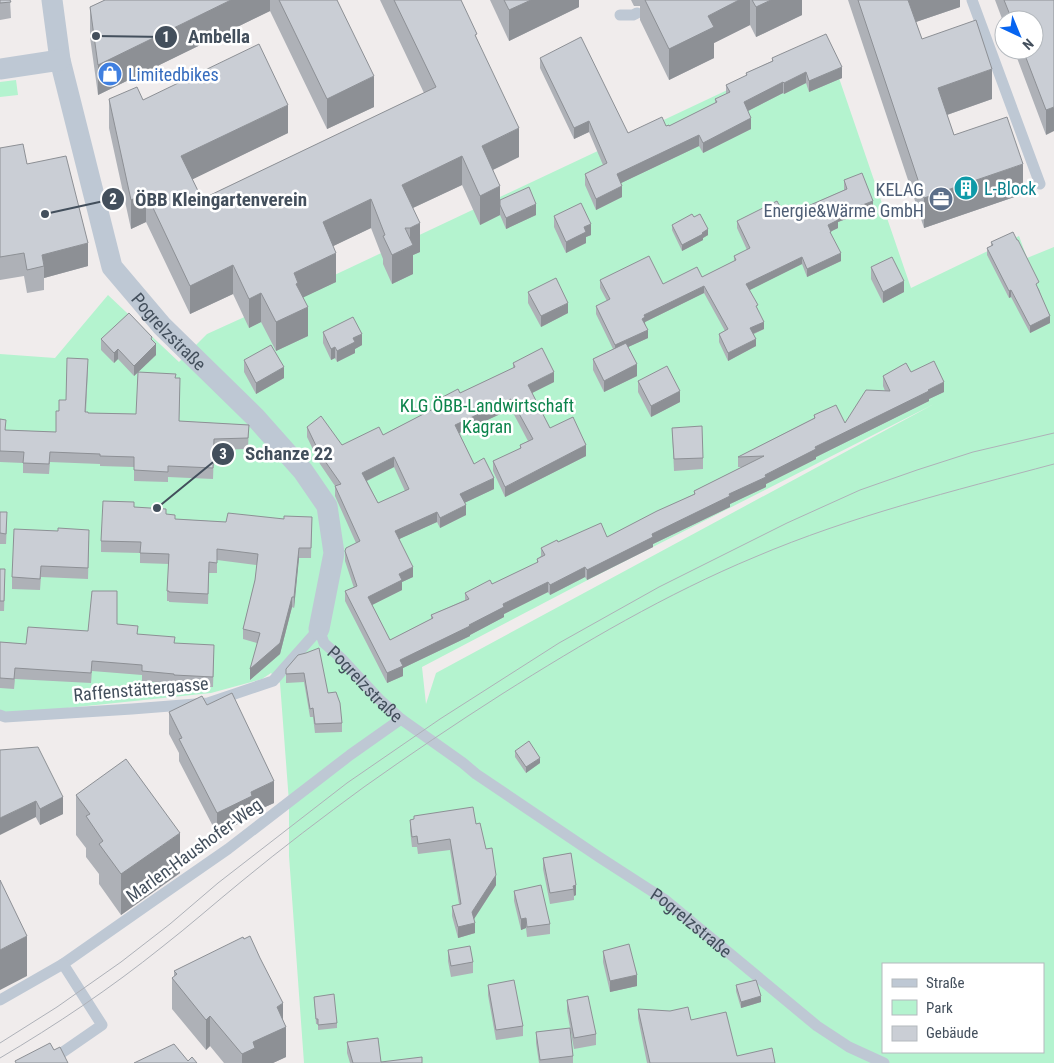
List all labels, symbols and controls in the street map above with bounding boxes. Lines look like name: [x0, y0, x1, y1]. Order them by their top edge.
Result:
north arrow: [994, 10, 1044, 60]
callout: Ambella: [153, 20, 260, 54]
text: Ambella: [188, 25, 250, 48]
text: 1: [162, 28, 170, 46]
text: N: [1019, 36, 1037, 53]
shop icon: Limitedbikes: [97, 61, 123, 87]
place label: Limitedbikes: [128, 64, 219, 85]
building icon: L-Block: [953, 175, 979, 201]
place label: L-Block: [984, 178, 1036, 199]
place label: KELAG Energie&Wärme GmbH: [763, 179, 924, 221]
callout: ÖBB Kleingartenverein: [100, 182, 317, 216]
office icon: KELAG Energie&Wärme GmbH: [928, 186, 954, 212]
text: ÖBB Kleingartenverein: [135, 188, 307, 211]
text: 2: [109, 190, 117, 208]
street label: Pogrelzstraße: [128, 288, 211, 374]
park label: KLG ÖBB-Landwirtschaft Kagran: [400, 395, 574, 437]
callout: Schanze 22: [211, 437, 343, 471]
text: Schanze 22: [245, 442, 333, 465]
text: 3: [219, 445, 227, 463]
street label: Pogrelzstraße: [324, 641, 408, 726]
street label: Raffenstättergasse: [73, 673, 209, 705]
street label: Marlen-Haushofer-Weg: [122, 794, 266, 906]
street label: Pogrelzstraße: [647, 883, 736, 962]
legend: [882, 963, 1044, 1053]
text: Straße: [926, 974, 965, 992]
text: Park: [926, 999, 953, 1017]
text: Gebäude: [926, 1024, 978, 1042]

